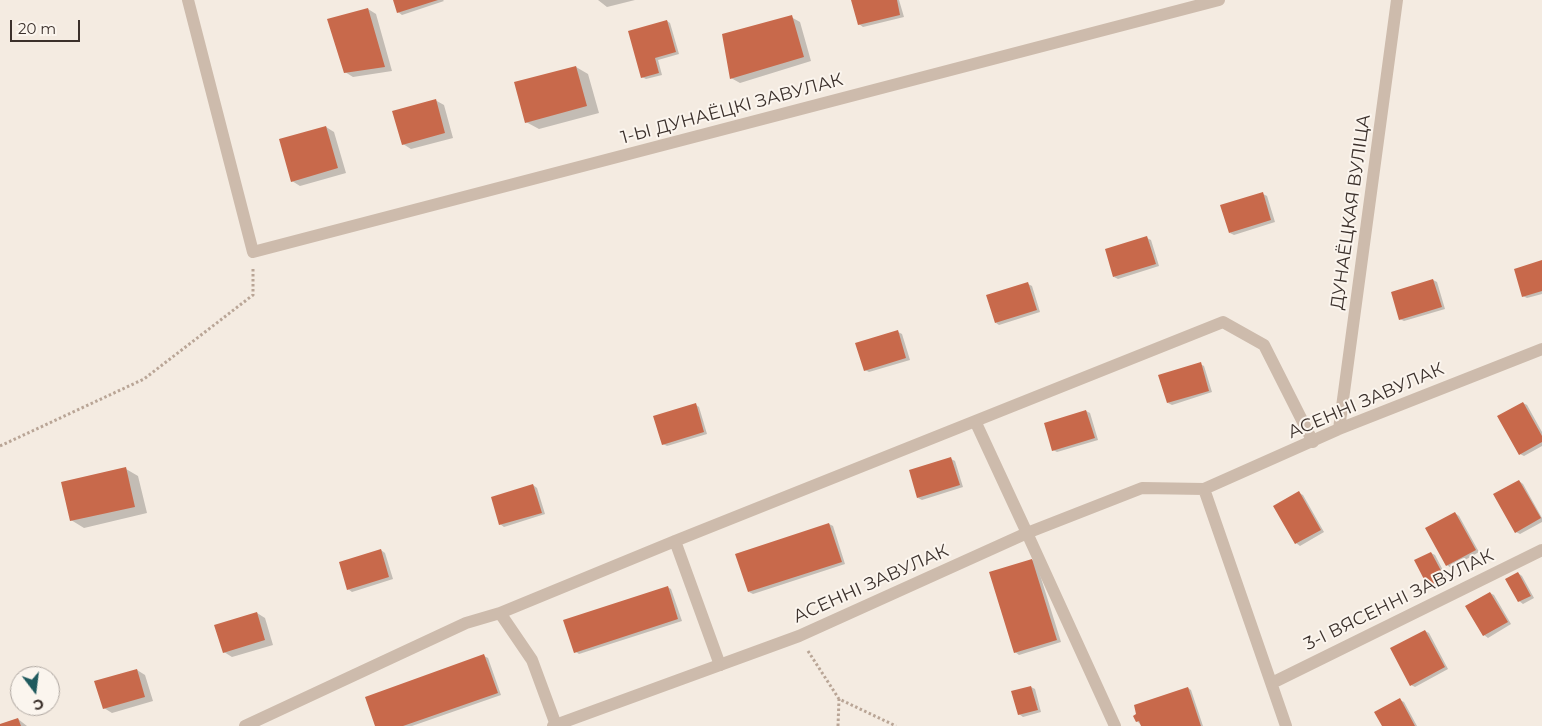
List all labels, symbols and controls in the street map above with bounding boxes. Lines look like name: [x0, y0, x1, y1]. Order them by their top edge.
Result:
scale bar: [12, 10, 82, 42]
text: 20 m: [18, 19, 56, 38]
street label: 1-Ы ДУНАЁЦКІ ЗАВУЛАК: [619, 69, 845, 149]
street label: ДУНАЁЦКАЯ ВУЛІЦА: [1327, 113, 1375, 311]
street label: АСЕННІ ЗАВУЛАК: [1285, 358, 1447, 444]
street label: АСЕННІ ЗАВУЛАК: [790, 540, 952, 628]
street label: 3-І ВЯСЕННІ ЗАВУЛАК: [1301, 545, 1497, 655]
north arrow: [10, 666, 60, 716]
text: С: [31, 695, 46, 715]

